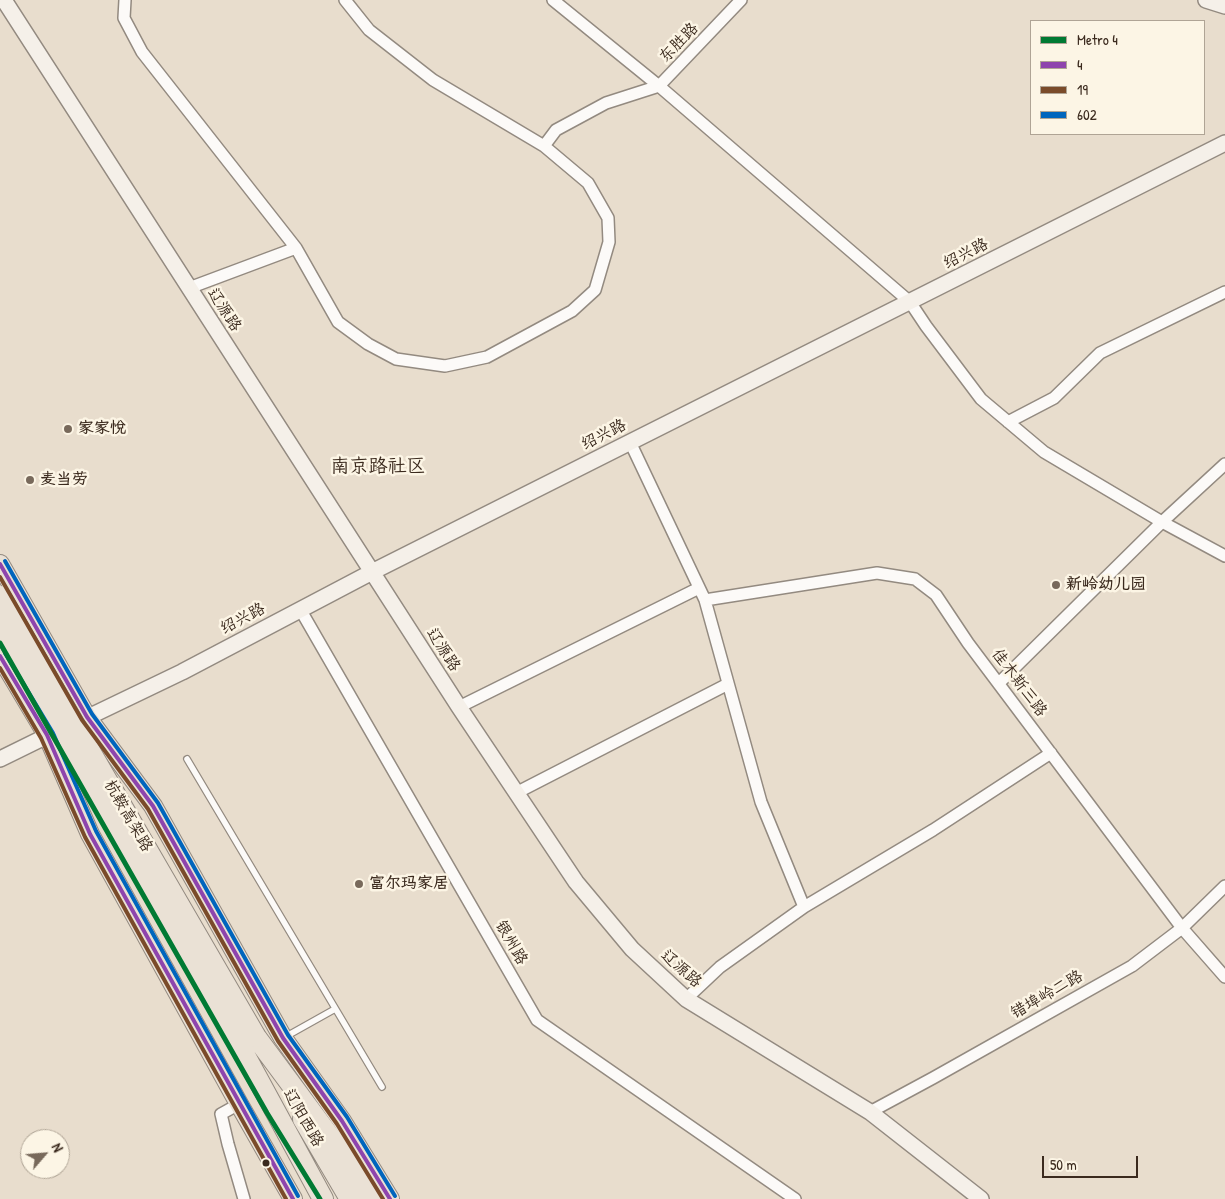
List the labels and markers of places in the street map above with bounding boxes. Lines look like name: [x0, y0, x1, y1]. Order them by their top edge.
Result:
place label: 家家悦: [78, 419, 126, 439]
marker: 家家悦: [62, 423, 74, 435]
place label: 麦当劳: [40, 470, 88, 490]
marker: 麦当劳: [24, 474, 36, 486]
place label: 新岭幼儿园: [1066, 575, 1146, 595]
marker: 新岭幼儿园: [1050, 579, 1062, 591]
place label: 富尔玛家居: [369, 874, 449, 894]
marker: 富尔玛家居: [353, 878, 365, 890]
unlabelled marker: [261, 1158, 271, 1168]

